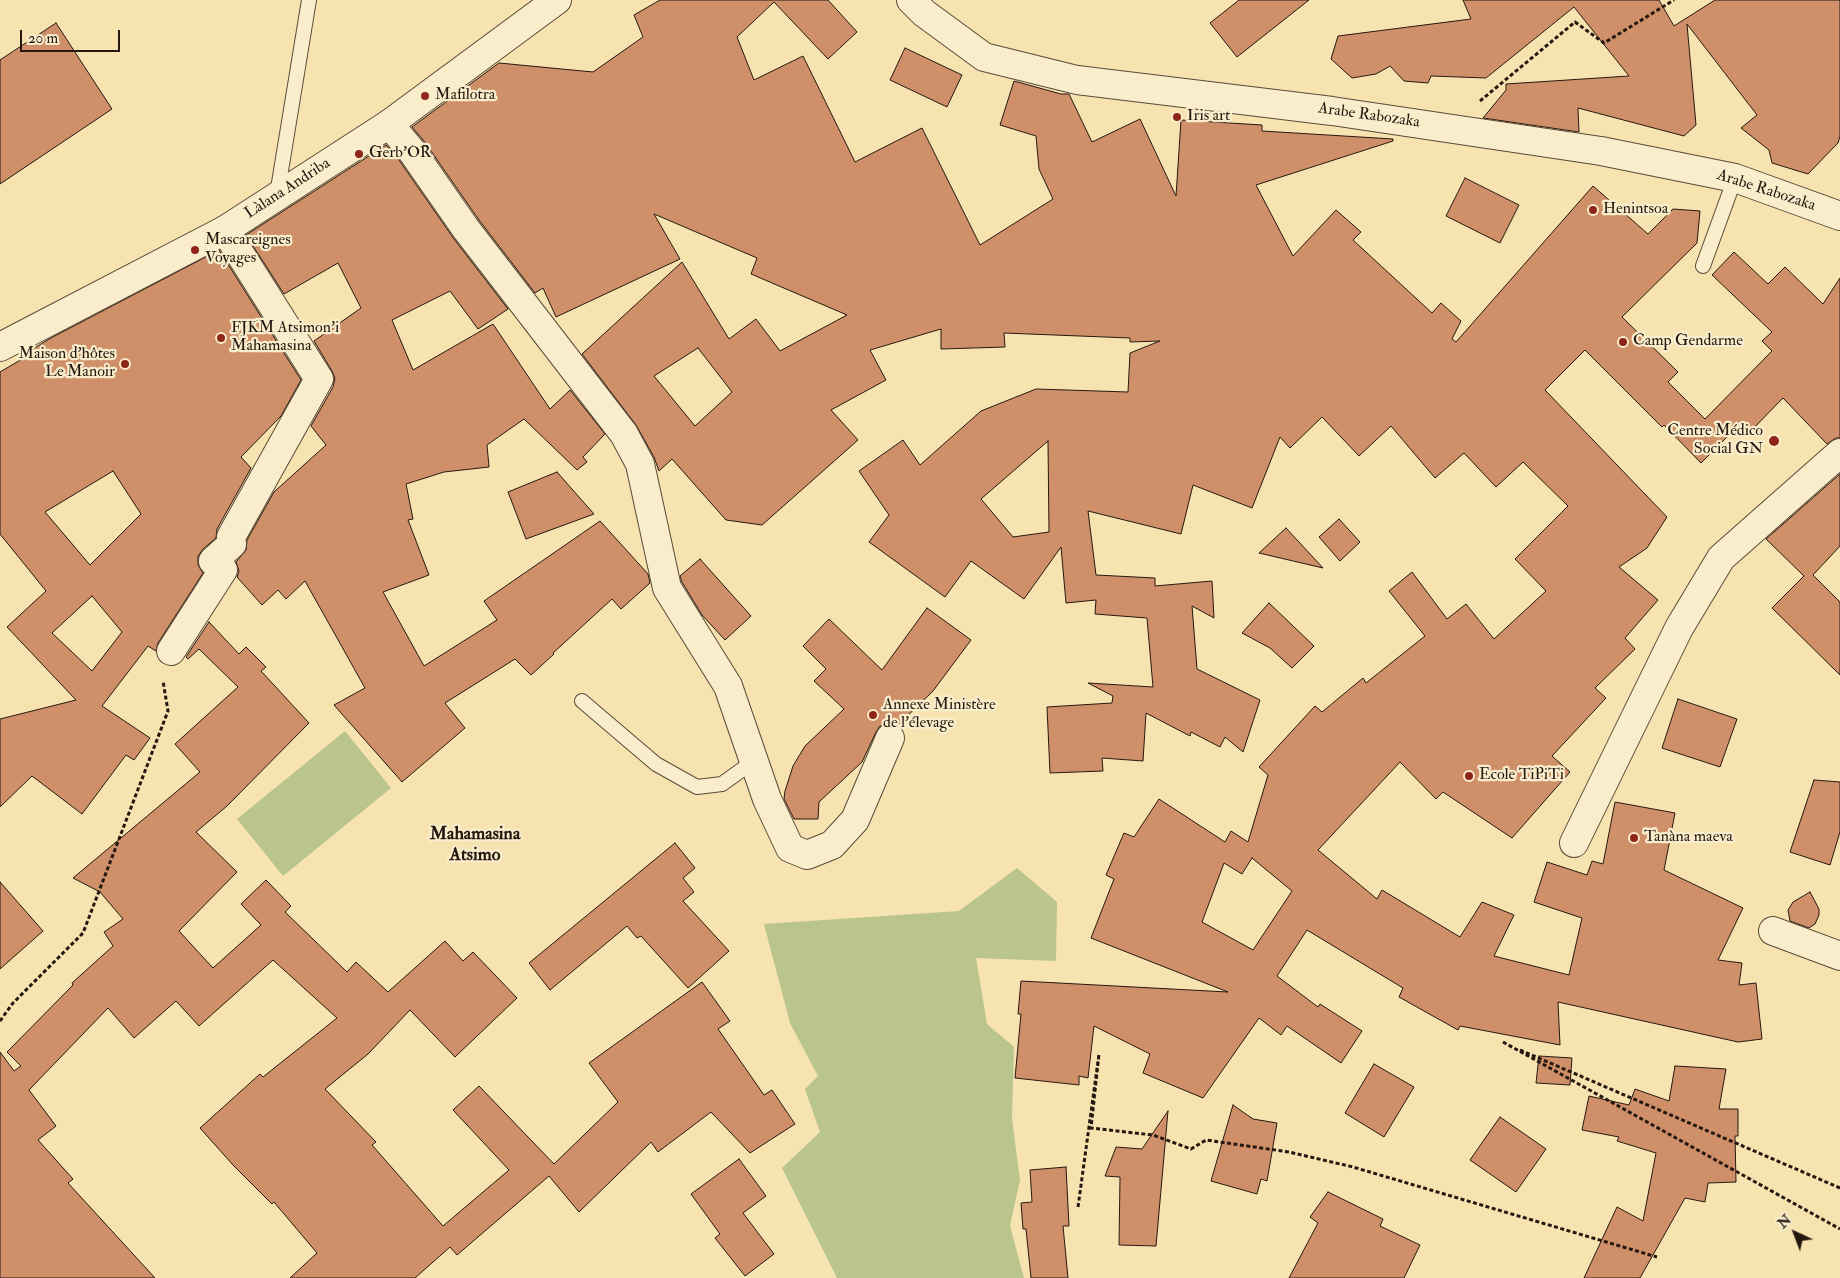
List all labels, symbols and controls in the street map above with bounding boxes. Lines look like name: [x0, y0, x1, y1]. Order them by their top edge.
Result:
scale bar: [22, 20, 122, 52]
text: 20 m: [28, 29, 58, 48]
place label: Mafilotra: [435, 86, 495, 106]
marker: Mafilotra: [419, 90, 431, 102]
street label: Arabe Rabozaka: [1317, 99, 1421, 133]
place label: Iris art: [1187, 107, 1230, 127]
marker: Iris art: [1171, 111, 1183, 123]
place label: Gerb'OR: [369, 144, 431, 164]
marker: Gerb'OR: [353, 148, 365, 160]
street label: Làlana Andriba: [242, 154, 334, 224]
street label: Arabe Rabozaka: [1714, 166, 1818, 216]
place label: Henintsoa: [1603, 200, 1668, 220]
marker: Henintsoa: [1587, 204, 1599, 216]
place label: Mascareignes Voyages: [205, 231, 291, 269]
marker: Mascareignes Voyages: [189, 244, 201, 256]
place label: FJKM Atsimon'i Mahamasina: [231, 319, 339, 357]
marker: FJKM Atsimon'i Mahamasina: [215, 332, 227, 344]
place label: Camp Gendarme: [1633, 332, 1743, 352]
marker: Camp Gendarme: [1617, 336, 1629, 348]
place label: Maison d'hôtes Le Manoir: [19, 345, 115, 383]
marker: Maison d'hôtes Le Manoir: [119, 358, 131, 370]
place label: Centre Médico Social GN: [1667, 422, 1763, 460]
marker: Centre Médico Social GN: [1767, 434, 1781, 448]
place label: Annexe Ministère de l'élevage: [883, 696, 996, 734]
marker: Annexe Ministère de l'élevage: [867, 709, 879, 721]
place label: Ecole TiPiTi: [1479, 766, 1564, 786]
marker: Ecole TiPiTi: [1463, 770, 1475, 782]
district label: Mahamasina Atsimo: [430, 824, 520, 866]
place label: Tanàna maeva: [1644, 828, 1733, 848]
marker: Tanàna maeva: [1628, 832, 1640, 844]
north arrow: [1770, 1208, 1820, 1258]
text: N: [1774, 1211, 1795, 1232]

